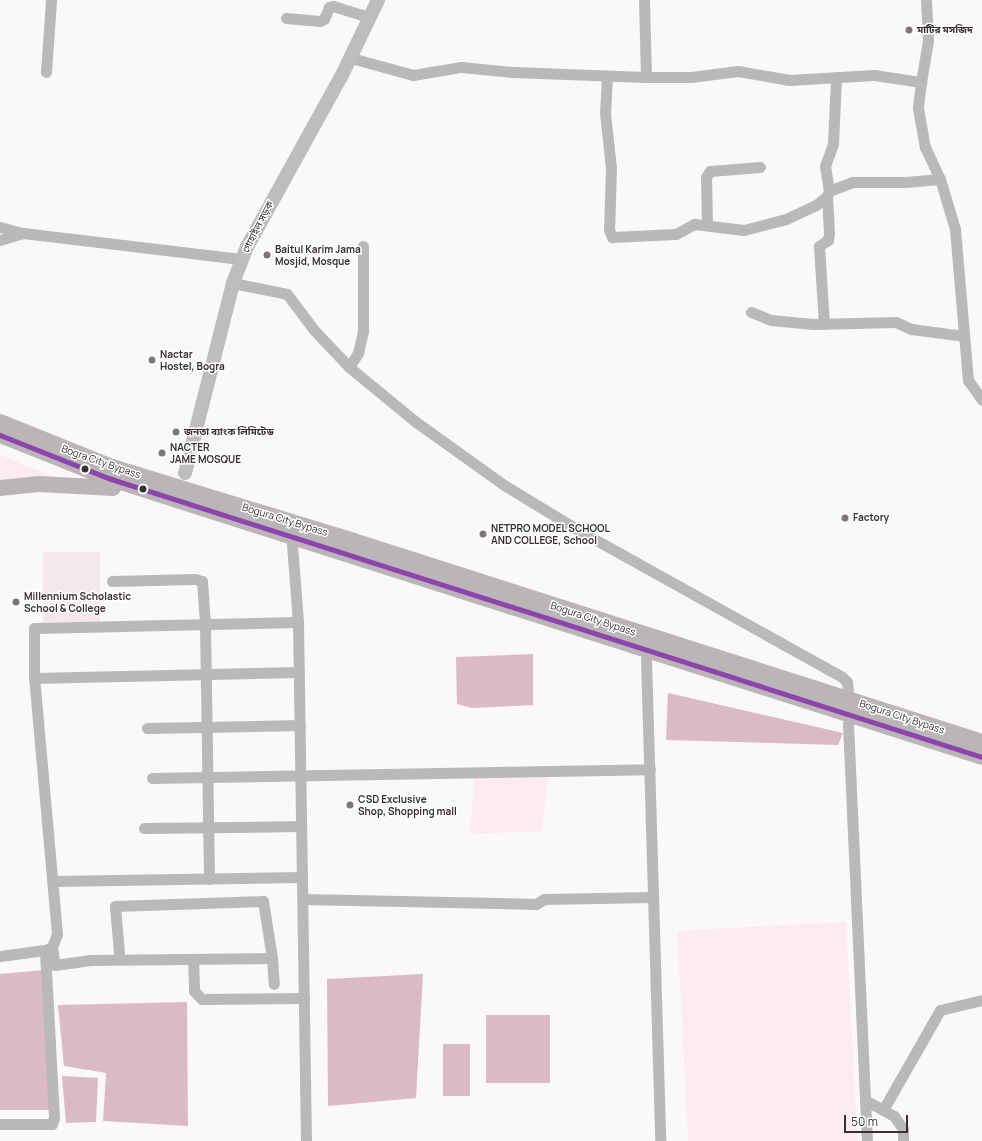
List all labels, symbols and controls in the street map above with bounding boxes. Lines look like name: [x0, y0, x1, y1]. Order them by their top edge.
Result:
place label: মাটির মসজিদ: [917, 24, 973, 36]
marker: মাটির মসজিদ: [904, 25, 914, 35]
street label: গোহাইল সড়ক: [240, 199, 276, 255]
place label: Baitul Karim Jama Mosjid, Mosque: [275, 243, 361, 266]
marker: Baitul Karim Jama Mosjid, Mosque: [262, 250, 272, 260]
place label: Nactar Hostel, Bogra: [160, 348, 225, 372]
marker: Nactar Hostel, Bogra: [147, 355, 157, 365]
place label: জনতা ব্যাংক লিমিটেড: [184, 426, 274, 438]
marker: জনতা ব্যাংক লিমিটেড: [171, 427, 181, 437]
place label: NACTER JAME MOSQUE: [170, 441, 241, 464]
street label: Bogra City Bypass: [60, 443, 142, 481]
marker: NACTER JAME MOSQUE: [157, 448, 167, 458]
unlabelled marker: [80, 464, 90, 474]
unlabelled marker: [138, 484, 148, 494]
street label: Bogura City Bypass: [241, 501, 329, 539]
place label: Factory: [853, 512, 889, 524]
marker: Factory: [840, 513, 850, 523]
place label: NETPRO MODEL SCHOOL AND COLLEGE, School: [491, 522, 610, 546]
marker: NETPRO MODEL SCHOOL AND COLLEGE, School: [478, 529, 488, 539]
place label: Millennium Scholastic School & College: [24, 590, 131, 614]
marker: Millennium Scholastic School & College: [11, 597, 21, 607]
street label: Bogura City Bypass: [549, 600, 637, 638]
street label: Bogura City Bypass: [858, 698, 946, 736]
place label: CSD Exclusive Shop, Shopping mall: [358, 793, 457, 816]
marker: CSD Exclusive Shop, Shopping mall: [345, 800, 355, 810]
scale bar: [846, 1107, 910, 1133]
text: 50 m: [851, 1113, 878, 1130]

